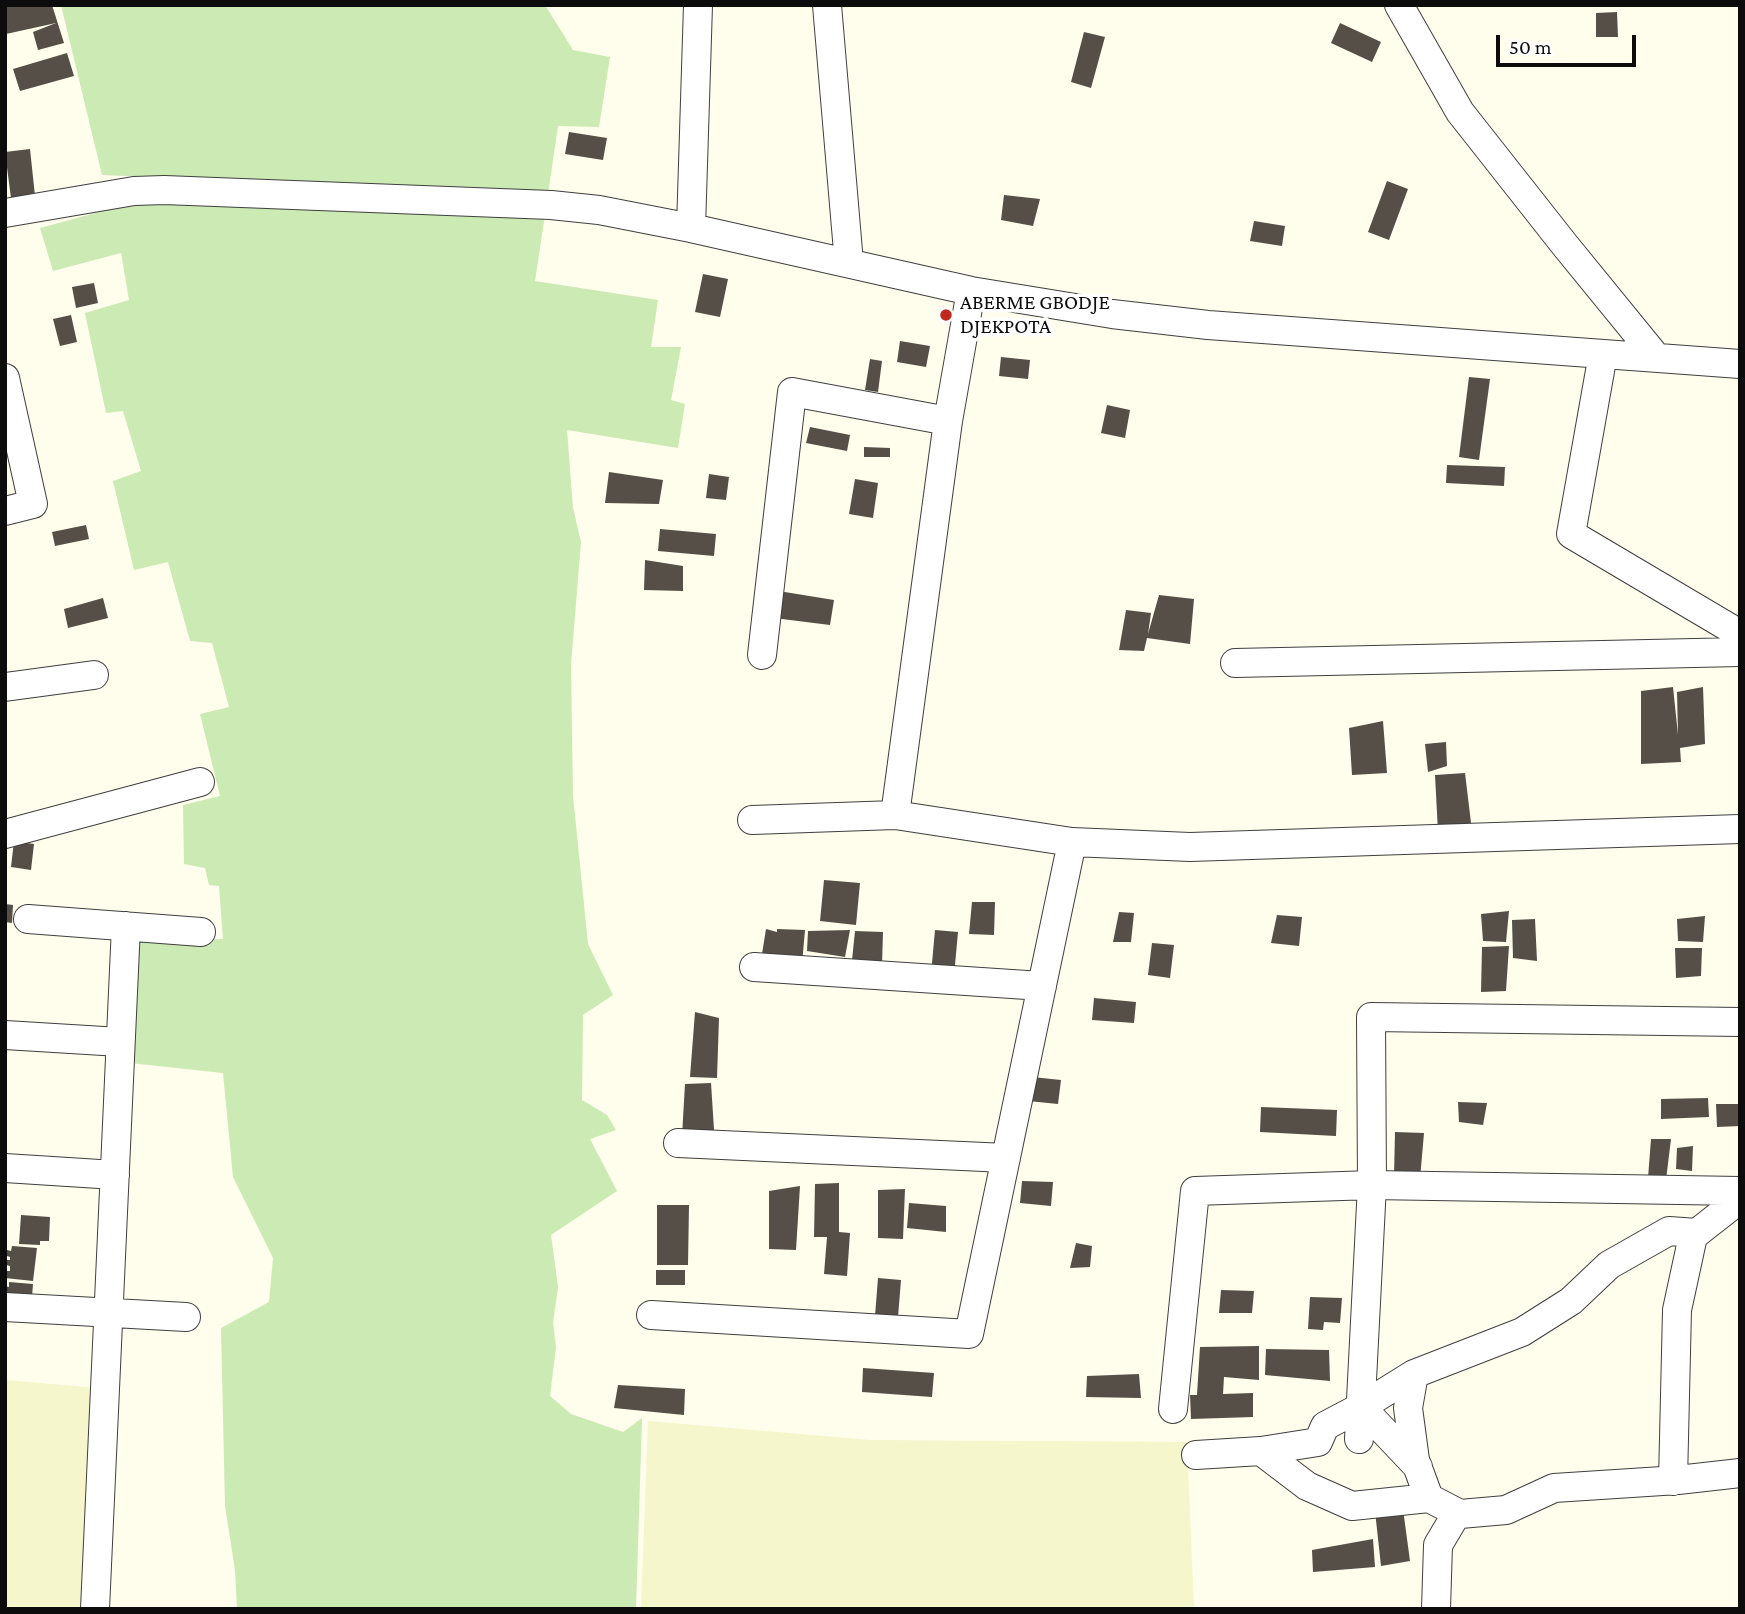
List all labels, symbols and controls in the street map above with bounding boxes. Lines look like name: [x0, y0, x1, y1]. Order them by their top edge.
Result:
scale bar: [1500, 21, 1640, 65]
text: 50 m: [1509, 35, 1552, 59]
place label: ABERME GBODJE DJEKPOTA: [960, 290, 1110, 340]
marker: ABERME GBODJE DJEKPOTA: [938, 307, 954, 323]

